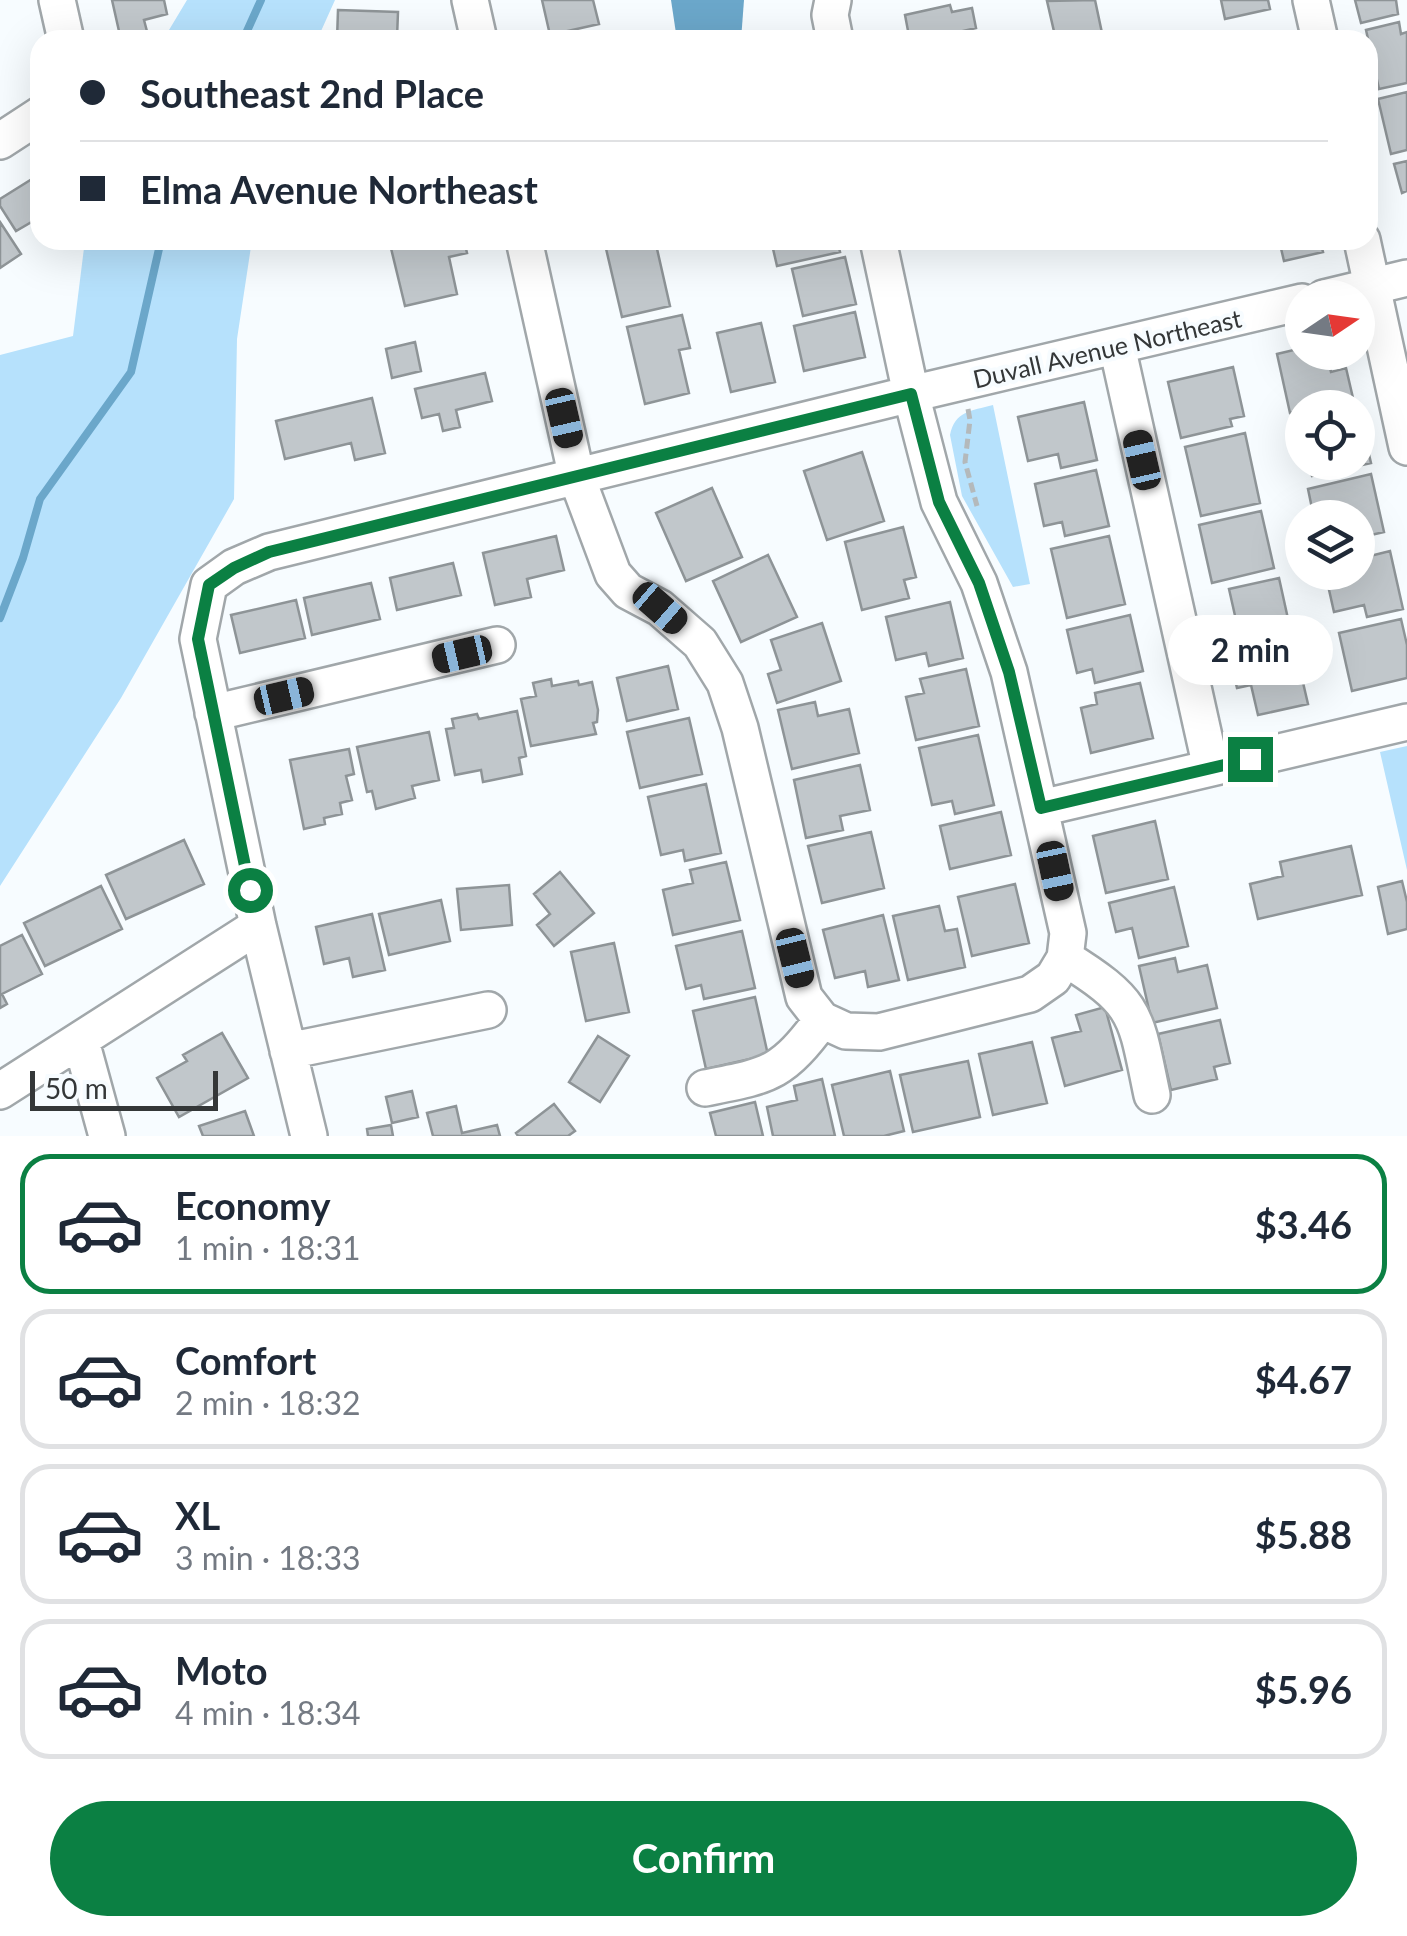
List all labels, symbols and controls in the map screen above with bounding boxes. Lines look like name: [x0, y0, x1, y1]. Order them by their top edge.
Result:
text: Southeast 2nd Place: [140, 70, 484, 116]
text: Elma Avenue Northeast: [140, 166, 538, 212]
north arrow: [1285, 280, 1375, 370]
map controls: [1285, 280, 1375, 590]
street label: Duvall Avenue Northeast: [970, 302, 1244, 394]
car: [543, 385, 585, 451]
button: locate: [1285, 390, 1375, 480]
car: [1121, 427, 1163, 493]
button: layers: [1285, 500, 1375, 590]
car: [628, 577, 692, 639]
callout: 2 min: [1168, 614, 1332, 684]
text: 2 min: [1211, 630, 1290, 669]
car: [429, 633, 495, 675]
car: [251, 675, 317, 717]
route end: [1228, 737, 1273, 782]
car: [1034, 839, 1076, 903]
route start: [228, 868, 273, 913]
car: [773, 925, 817, 991]
scale bar: [30, 1066, 218, 1110]
text: 50 m: [45, 1071, 108, 1105]
icon: car: [55, 1179, 145, 1269]
text: Economy: [175, 1182, 330, 1228]
text: $3.46: [1255, 1201, 1352, 1247]
text: 1 min · 18:31: [175, 1228, 361, 1267]
icon: car: [55, 1334, 145, 1424]
text: Comfort: [175, 1337, 316, 1383]
text: $4.67: [1255, 1356, 1352, 1402]
text: 2 min · 18:32: [175, 1383, 361, 1422]
icon: car: [55, 1489, 145, 1579]
text: XL: [175, 1492, 220, 1538]
text: $5.88: [1255, 1511, 1352, 1557]
text: 3 min · 18:33: [175, 1538, 361, 1577]
icon: car: [55, 1644, 145, 1734]
text: Moto: [175, 1647, 268, 1693]
text: $5.96: [1255, 1666, 1352, 1712]
text: 4 min · 18:34: [175, 1693, 361, 1732]
button: Confirm: [50, 1801, 1357, 1916]

